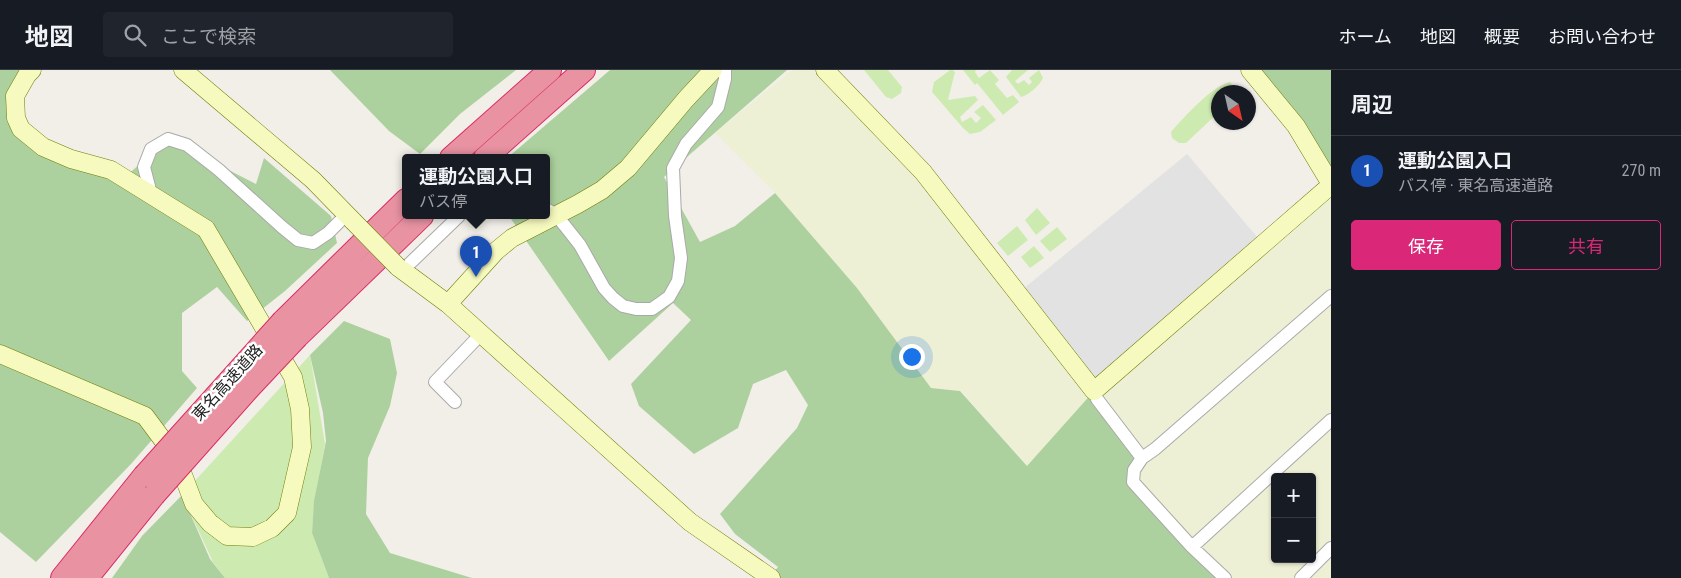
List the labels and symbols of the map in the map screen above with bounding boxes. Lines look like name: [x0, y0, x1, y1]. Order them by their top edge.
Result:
north arrow: [1211, 85, 1256, 130]
pin: 1: [460, 236, 492, 277]
street label: 東名高速道路: [188, 340, 267, 424]
your location: [899, 344, 925, 370]

